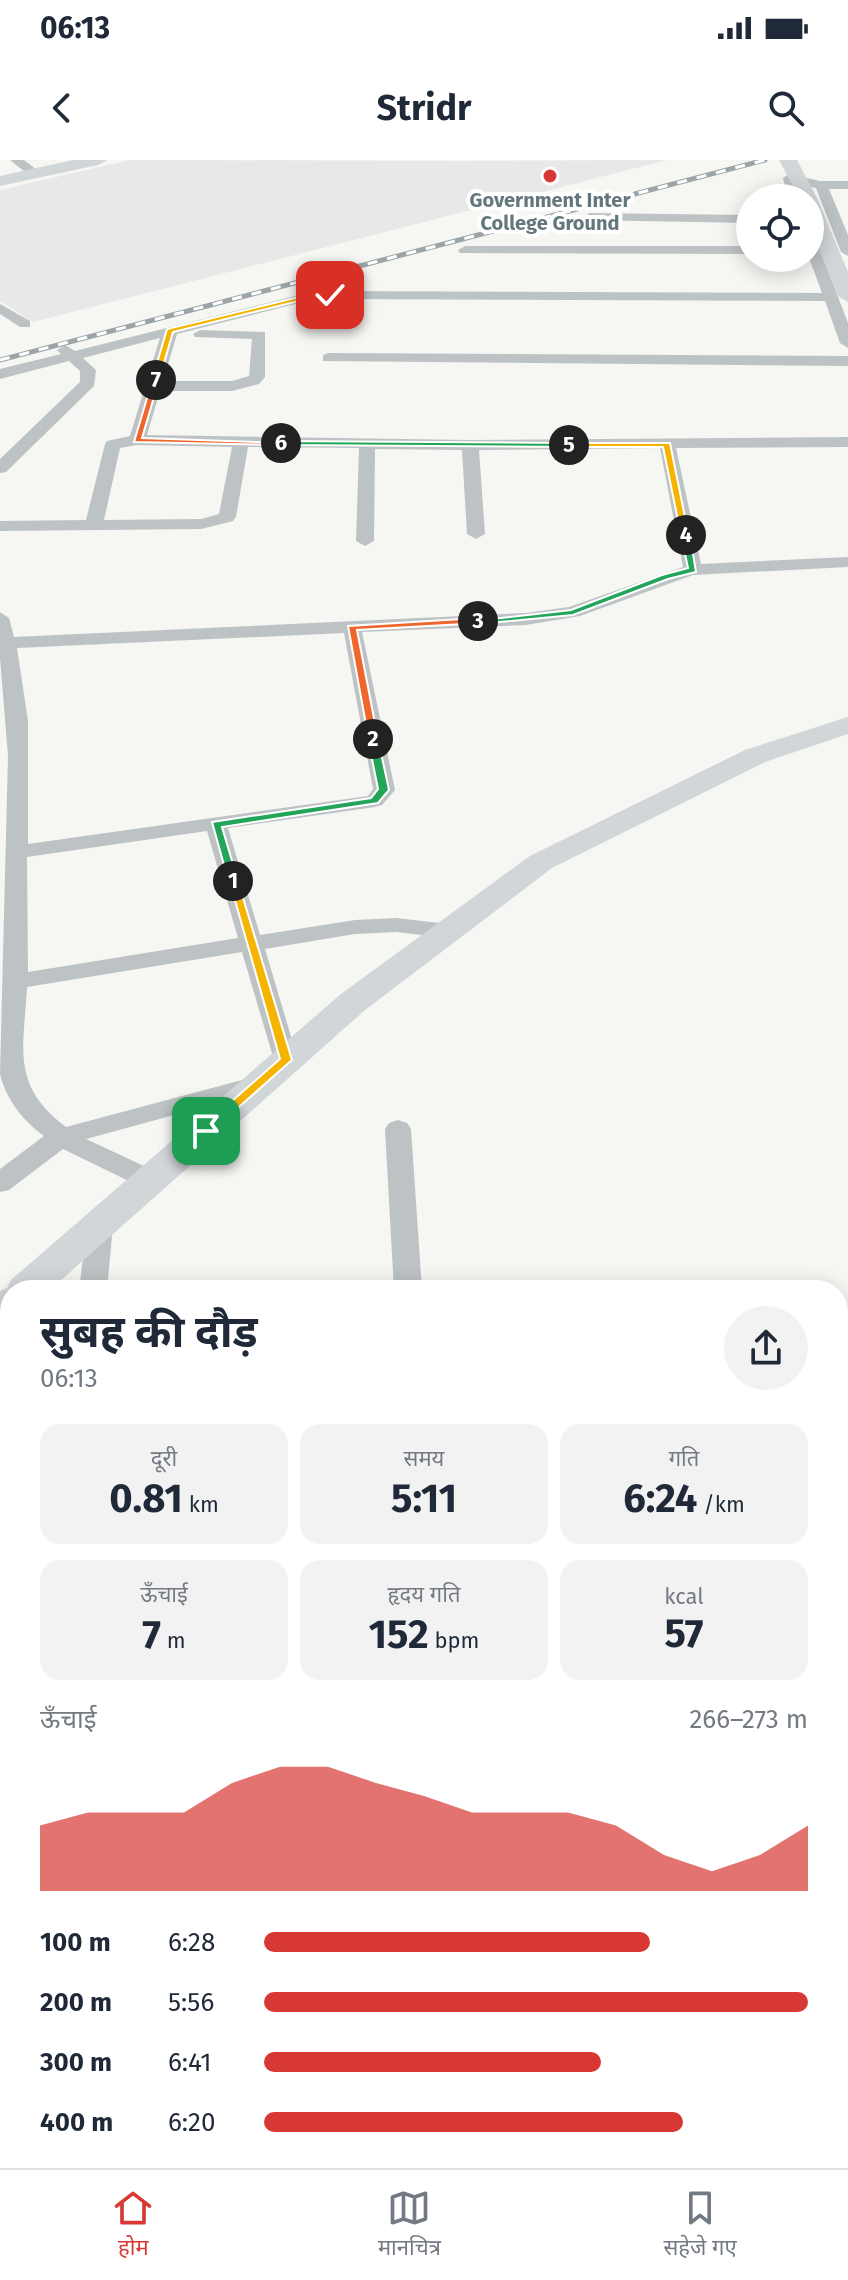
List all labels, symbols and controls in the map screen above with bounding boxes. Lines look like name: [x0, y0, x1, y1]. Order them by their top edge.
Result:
text: 06:13: [40, 10, 110, 46]
icon: back: [40, 86, 84, 130]
text: Stridr: [376, 86, 472, 130]
icon: search: [764, 86, 808, 130]
marker: Government Inter College Ground: [541, 167, 559, 185]
map controls: [736, 184, 824, 272]
button: locate: [736, 184, 824, 272]
place label: Government Inter College Ground: [470, 188, 631, 235]
pin: [296, 261, 364, 329]
icon: check: [308, 273, 352, 317]
pin: 7: [136, 360, 176, 400]
text: 7: [151, 366, 161, 393]
pin: 6: [261, 423, 301, 463]
pin: 5: [549, 425, 589, 465]
text: 6: [275, 429, 287, 456]
text: 5: [563, 431, 575, 458]
pin: 4: [666, 515, 706, 555]
text: 4: [680, 521, 692, 548]
pin: 3: [458, 601, 498, 641]
text: 3: [472, 607, 484, 634]
pin: 2: [353, 719, 393, 759]
text: 2: [367, 725, 379, 752]
pin: 1: [213, 861, 253, 901]
text: 1: [228, 867, 238, 894]
pin: [172, 1097, 240, 1165]
icon: arrive: [184, 1109, 228, 1153]
text: सुबह की दौड़: [40, 1306, 258, 1359]
button: share: [724, 1306, 808, 1390]
text: 06:13: [40, 1363, 98, 1394]
text: दूरी: [151, 1445, 177, 1472]
text: समय: [404, 1445, 444, 1472]
text: गति: [669, 1445, 699, 1472]
text: 0.81: [109, 1475, 183, 1523]
text: 5:11: [391, 1475, 457, 1523]
text: 6:24: [623, 1475, 697, 1523]
text: km: [183, 1491, 219, 1518]
text: /km: [697, 1491, 745, 1518]
text: ऊँचाई: [140, 1581, 188, 1608]
text: हृदय गति: [388, 1581, 461, 1608]
text: kcal: [664, 1583, 704, 1610]
text: 57: [664, 1610, 704, 1658]
text: 7: [142, 1611, 161, 1659]
text: 152: [369, 1611, 429, 1659]
text: m: [161, 1627, 186, 1654]
text: bpm: [429, 1627, 479, 1654]
text: ऊँचाई: [40, 1704, 96, 1735]
text: 266–273 m: [689, 1704, 808, 1735]
text: 100 m: [40, 1927, 111, 1958]
text: 6:28: [168, 1927, 215, 1958]
text: 200 m: [40, 1987, 112, 2018]
text: 5:56: [168, 1987, 214, 2018]
text: 300 m: [40, 2047, 112, 2078]
text: 6:41: [168, 2047, 212, 2078]
text: 400 m: [40, 2107, 113, 2138]
text: 6:20: [168, 2107, 215, 2138]
tab: होम: [111, 2186, 155, 2264]
tab: मानचित्र: [378, 2186, 441, 2264]
tab: सहेजे गए: [663, 2186, 737, 2264]

